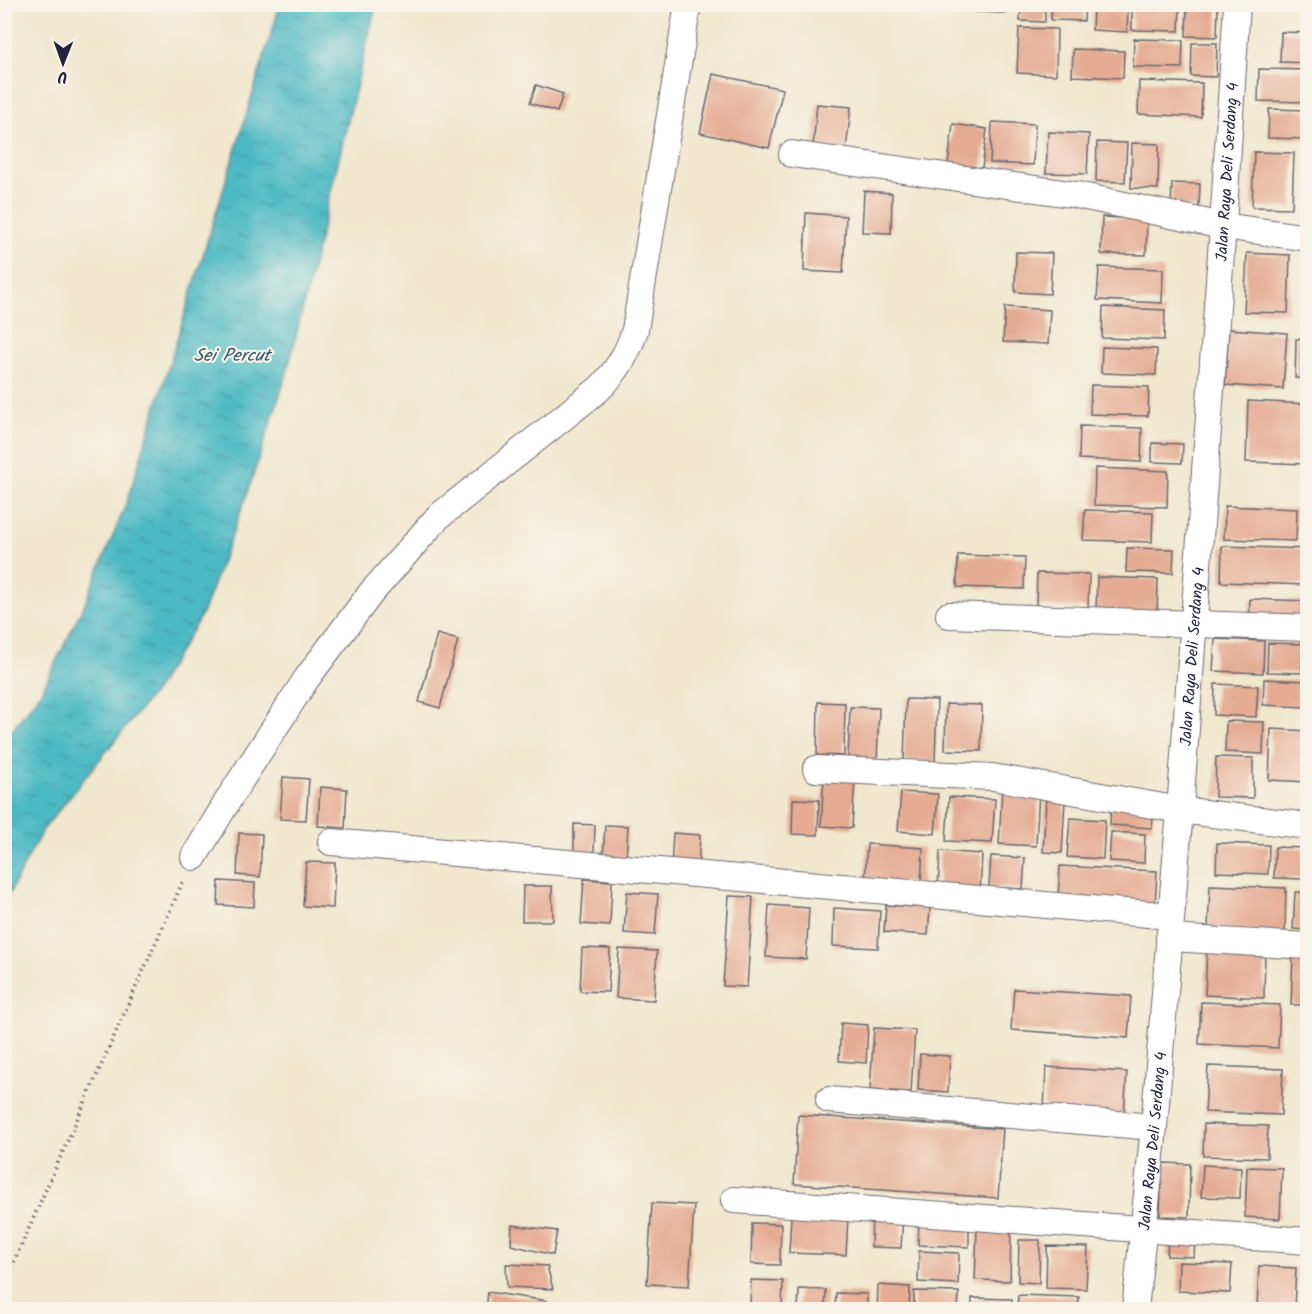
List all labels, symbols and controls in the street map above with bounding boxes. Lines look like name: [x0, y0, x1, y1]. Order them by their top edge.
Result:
north arrow: [33, 33, 93, 93]
text: U: [57, 64, 68, 89]
street label: Jalan Raya Deli Serdang 4: [1209, 81, 1246, 262]
water label: Sei Percut: [194, 342, 273, 371]
street label: Jalan Raya Deli Serdang 4: [1174, 566, 1212, 747]
street label: Jalan Raya Deli Serdang 4: [1132, 1051, 1174, 1232]

